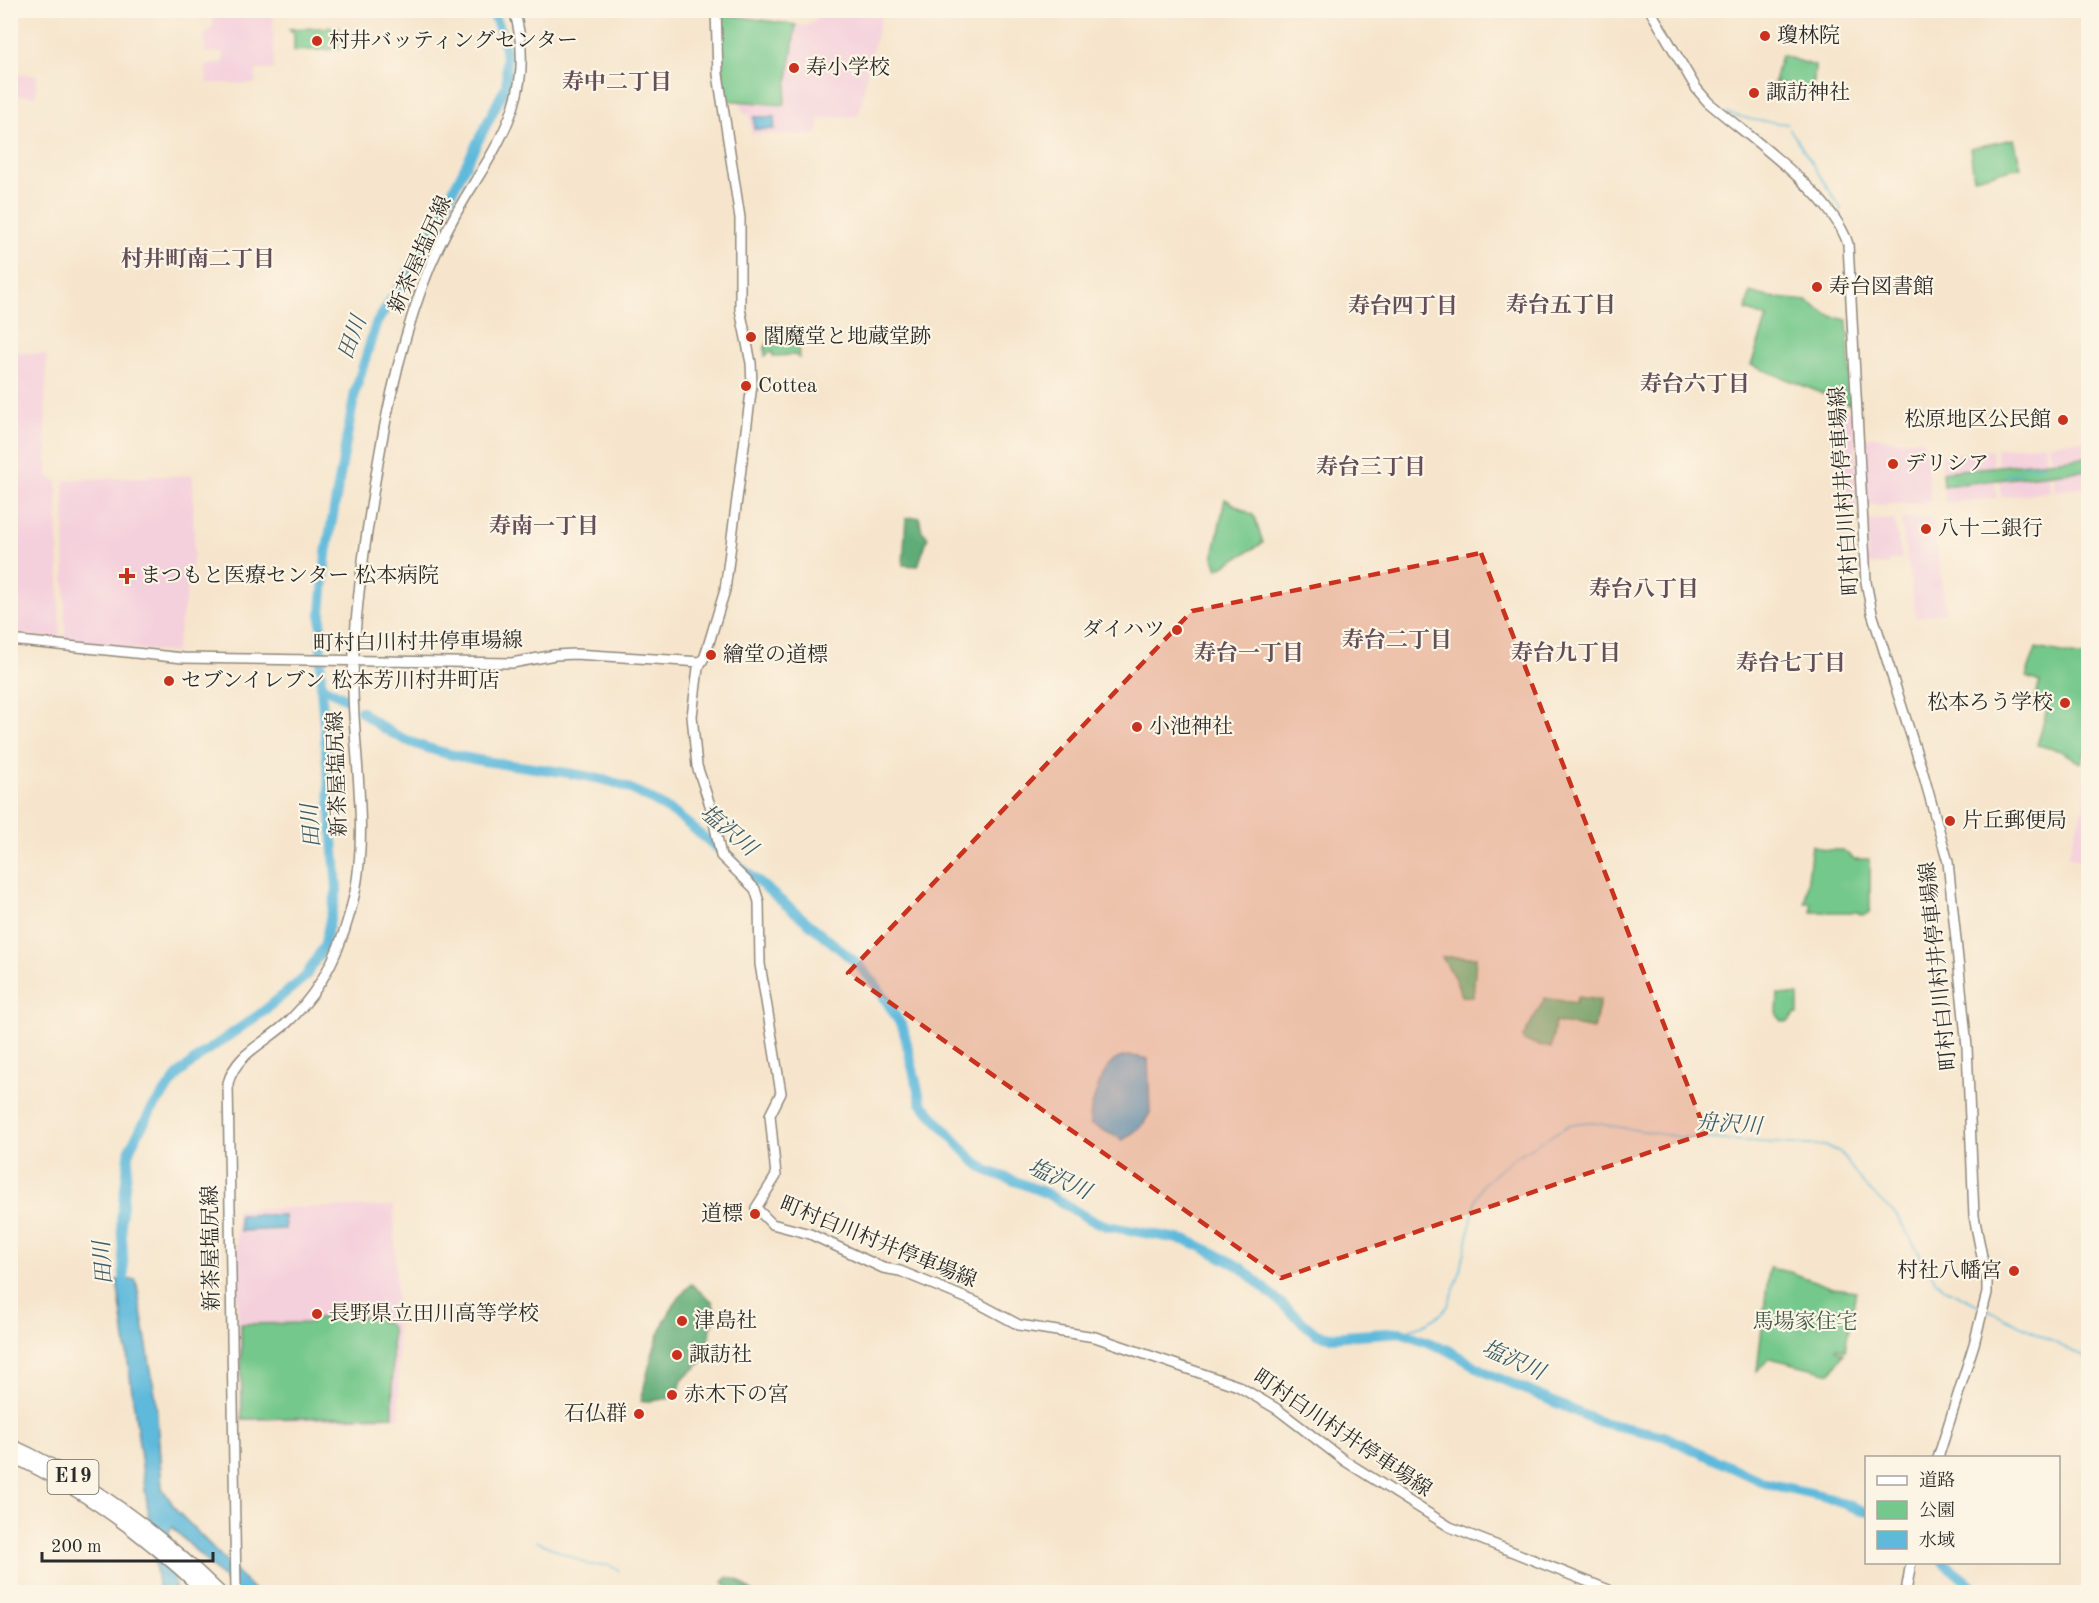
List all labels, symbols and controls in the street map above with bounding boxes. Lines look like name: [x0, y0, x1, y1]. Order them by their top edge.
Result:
place label: 瓊林院: [1777, 24, 1840, 47]
place label: 村井バッティングセンター: [329, 29, 578, 52]
marker: 瓊林院: [1758, 29, 1772, 43]
marker: 村井バッティングセンター: [310, 34, 324, 48]
place label: 寿小学校: [806, 56, 890, 79]
marker: 寿小学校: [787, 61, 801, 75]
district label: 寿中二丁目: [562, 70, 672, 94]
place label: 諏訪神社: [1766, 81, 1850, 104]
marker: 諏訪神社: [1747, 86, 1761, 100]
street label: 新茶屋塩尻線: [384, 192, 456, 317]
district label: 村井町南二丁目: [121, 247, 275, 271]
place label: 寿台図書館: [1829, 275, 1934, 298]
marker: 寿台図書館: [1810, 280, 1824, 294]
district label: 寿台五丁目: [1506, 293, 1616, 317]
district label: 寿台四丁目: [1348, 294, 1458, 318]
water label: 田川: [334, 311, 372, 362]
place label: 閻魔堂と地蔵堂跡: [763, 325, 931, 348]
marker: 閻魔堂と地蔵堂跡: [744, 330, 758, 344]
district label: 寿台六丁目: [1640, 372, 1750, 396]
place label: Cottea: [758, 376, 817, 397]
marker: Cottea: [739, 379, 753, 393]
street label: 町村白川村井停車場線: [1825, 386, 1863, 597]
place label: 松原地区公民館: [1904, 408, 2051, 431]
marker: 松原地区公民館: [2056, 413, 2070, 427]
place label: デリシア: [1905, 452, 1989, 475]
district label: 寿台三丁目: [1316, 455, 1426, 479]
marker: デリシア: [1886, 457, 1900, 471]
district label: 寿南一丁目: [489, 514, 599, 538]
place label: 八十二銀行: [1938, 517, 2043, 540]
marker: 八十二銀行: [1919, 522, 1933, 536]
place label: まつもと医療センター 松本病院: [140, 564, 439, 587]
marker: まつもと医療センター 松本病院: [118, 567, 136, 585]
district label: 寿台八丁目: [1589, 577, 1699, 601]
place label: ダイハツ: [1082, 619, 1165, 641]
marker: ダイハツ: [1170, 623, 1184, 637]
district label: 寿台二丁目: [1342, 628, 1452, 652]
street label: 町村白川村井停車場線: [313, 629, 523, 655]
district label: 寿台一丁目: [1194, 641, 1304, 665]
district label: 寿台九丁目: [1511, 641, 1621, 665]
place label: 繪堂の道標: [723, 643, 828, 666]
marker: 繪堂の道標: [704, 648, 718, 662]
district label: 寿台七丁目: [1736, 651, 1846, 675]
place label: セブンイレブン 松本芳川村井町店: [181, 669, 499, 692]
marker: セブンイレブン 松本芳川村井町店: [162, 674, 176, 688]
place label: 松本ろう学校: [1927, 691, 2053, 714]
marker: 松本ろう学校: [2058, 696, 2072, 710]
street label: 新茶屋塩尻線: [323, 711, 351, 837]
place label: 小池神社: [1149, 715, 1233, 738]
marker: 小池神社: [1130, 720, 1144, 734]
water label: 塩沢川: [696, 800, 763, 862]
water label: 田川: [298, 801, 325, 849]
place label: 片丘郵便局: [1962, 809, 2067, 832]
marker: 片丘郵便局: [1943, 814, 1957, 828]
street label: 町村白川村井停車場線: [1916, 860, 1960, 1072]
water label: 舟沢川: [1695, 1110, 1765, 1138]
water label: 塩沢川: [1024, 1154, 1096, 1205]
street label: 新茶屋塩尻線: [198, 1185, 224, 1311]
street label: 町村白川村井停車場線: [777, 1192, 980, 1292]
place label: 道標: [701, 1202, 743, 1225]
marker: 道標: [748, 1207, 762, 1221]
water label: 田川: [90, 1238, 117, 1286]
place label: 村社八幡宮: [1897, 1259, 2002, 1282]
marker: 村社八幡宮: [2007, 1264, 2021, 1278]
place label: 長野県立田川高等学校: [329, 1302, 539, 1325]
marker: 長野県立田川高等学校: [310, 1307, 324, 1321]
place label: 津島社: [694, 1309, 757, 1332]
park label: 馬場家住宅: [1753, 1310, 1858, 1333]
marker: 津島社: [675, 1314, 689, 1328]
water label: 塩沢川: [1478, 1336, 1550, 1385]
place label: 諏訪社: [689, 1343, 752, 1366]
marker: 諏訪社: [670, 1348, 684, 1362]
street label: 町村白川村井停車場線: [1249, 1365, 1436, 1501]
place label: 赤木下の宮: [684, 1383, 789, 1406]
marker: 赤木下の宮: [665, 1388, 679, 1402]
place label: 石仏群: [564, 1402, 627, 1425]
marker: 石仏群: [632, 1407, 646, 1421]
legend: [1865, 1456, 2060, 1564]
road number: E19: [48, 1460, 98, 1494]
text: 道路: [1919, 1470, 1955, 1490]
text: 公園: [1919, 1501, 1955, 1520]
scale bar: [42, 1525, 213, 1563]
text: 水域: [1919, 1530, 1955, 1550]
text: 200 m: [51, 1538, 102, 1556]

